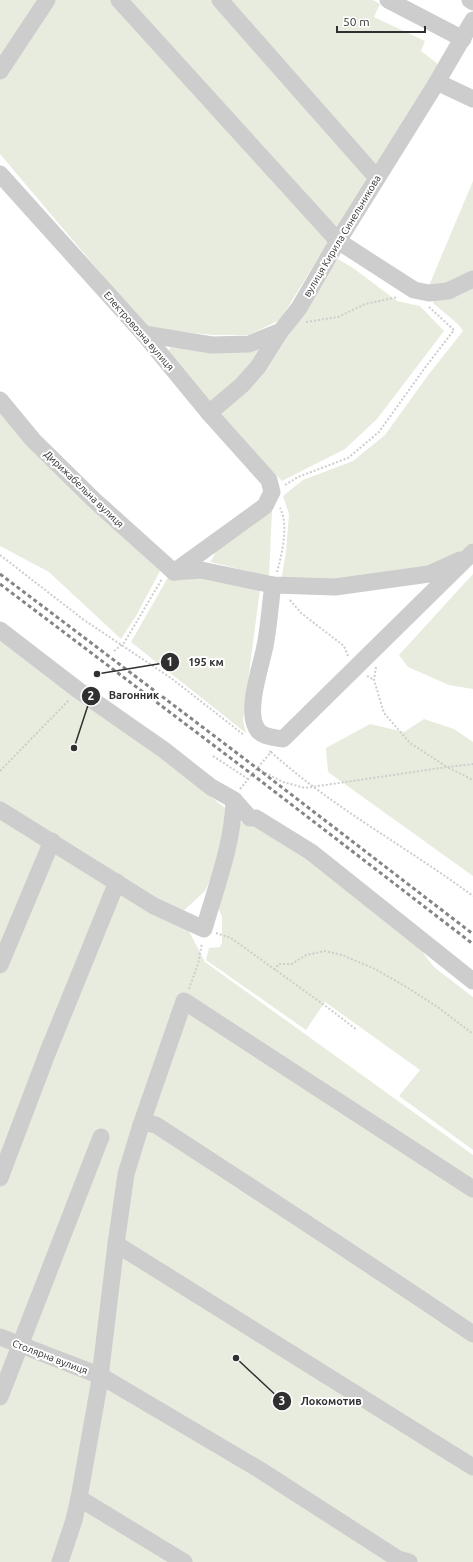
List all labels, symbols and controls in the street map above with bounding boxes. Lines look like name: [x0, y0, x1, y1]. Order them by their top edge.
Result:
scale bar: [337, 8, 425, 34]
text: 50 m: [343, 15, 370, 28]
street label: вулиця Кирила Синельникова: [301, 173, 383, 299]
street label: Електровозна вулиця: [102, 289, 176, 373]
street label: Дирижабельна вулиця: [42, 448, 126, 530]
callout: 195 км: [160, 650, 232, 673]
text: 1: [167, 655, 173, 668]
text: 195 км: [188, 656, 224, 668]
callout: Вагонник: [81, 684, 168, 707]
text: 2: [88, 689, 95, 702]
text: Вагонник: [109, 689, 160, 701]
street label: Столярна вулиця: [11, 1338, 89, 1376]
callout: Локомотив: [272, 1390, 369, 1413]
text: 3: [279, 1394, 285, 1407]
text: Локомотив: [300, 1395, 362, 1407]

